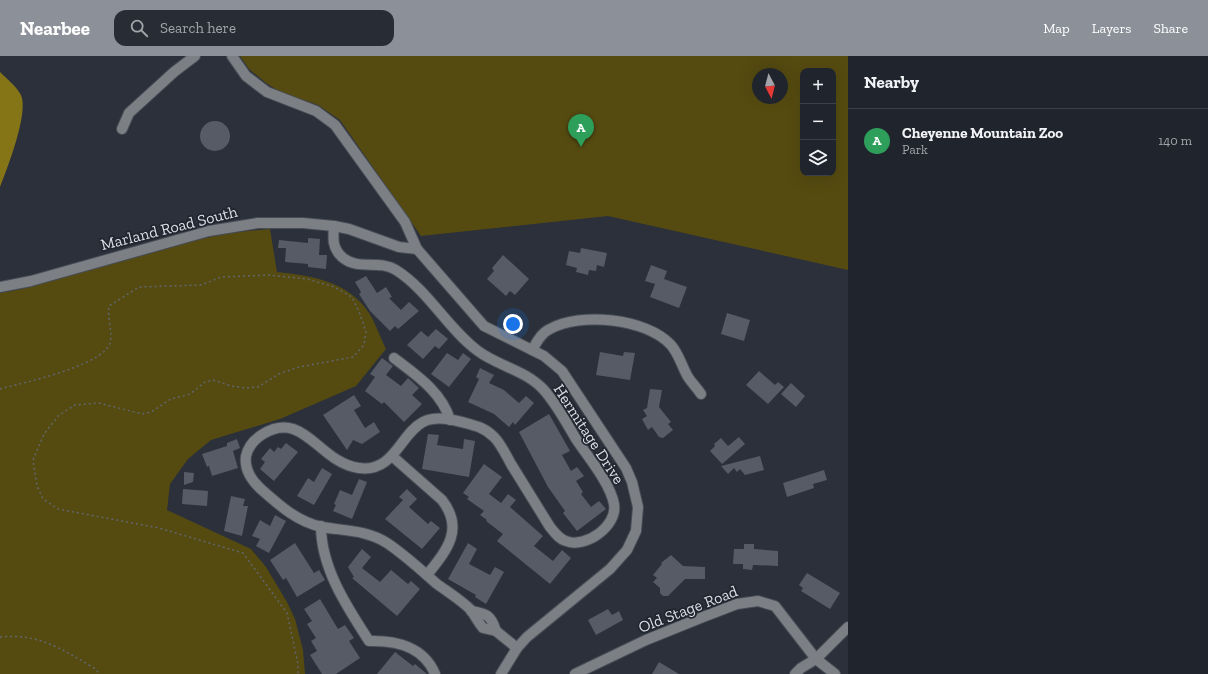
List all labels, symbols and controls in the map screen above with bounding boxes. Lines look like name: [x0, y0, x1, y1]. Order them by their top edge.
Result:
search box: [114, 10, 394, 46]
text: Nearbee: [20, 17, 90, 40]
icon: search: [128, 17, 150, 39]
text: Search here: [160, 19, 236, 37]
text: Map: [1043, 20, 1070, 37]
text: Layers: [1092, 20, 1131, 37]
text: Share: [1153, 20, 1188, 37]
north arrow: [752, 68, 788, 104]
map controls: [800, 68, 836, 176]
button: +: [800, 68, 836, 104]
text: Nearby: [864, 72, 919, 92]
button: −: [800, 104, 836, 140]
pin: A: [568, 114, 594, 147]
text: Cheyenne Mountain Zoo: [902, 124, 1063, 142]
text: A: [873, 133, 881, 148]
text: 140 m: [1158, 133, 1192, 148]
button: layers: [800, 140, 836, 176]
text: Park: [902, 142, 928, 157]
street label: Marland Road South: [99, 202, 239, 254]
your location: [503, 314, 523, 334]
street label: Hermitage Drive: [550, 380, 628, 488]
street label: Old Stage Road: [636, 581, 740, 637]

